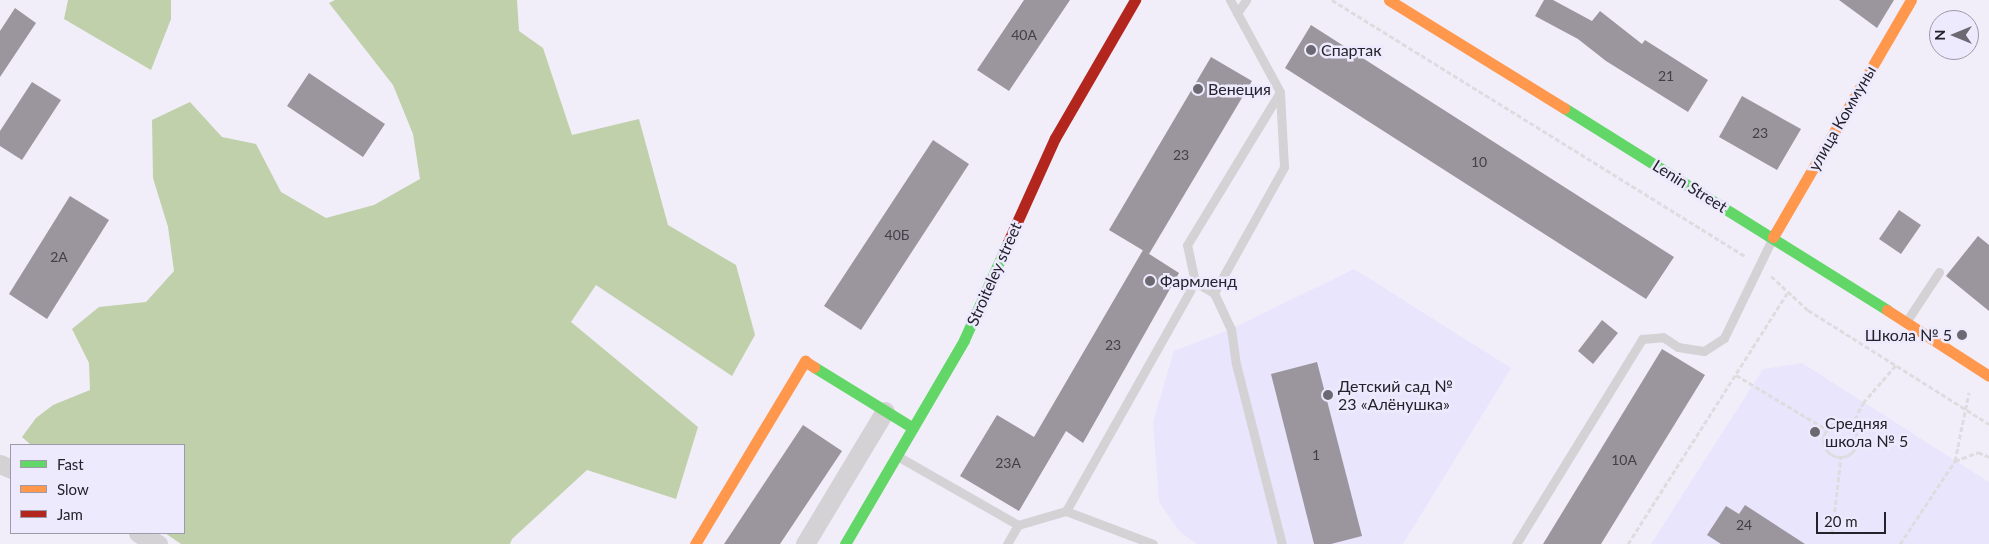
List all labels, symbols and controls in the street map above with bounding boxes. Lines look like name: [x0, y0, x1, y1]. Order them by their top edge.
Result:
north arrow: [1929, 10, 1979, 60]
house number: 40А: [1011, 27, 1037, 43]
text: N: [1931, 30, 1948, 40]
place label: Спартак: [1321, 40, 1382, 60]
marker: Спартак: [1305, 44, 1317, 56]
street label: улица Коммуны: [1804, 62, 1880, 174]
house number: 21: [1658, 68, 1674, 84]
place label: Венеция: [1208, 79, 1271, 99]
marker: Венеция: [1192, 83, 1204, 95]
house number: 23: [1752, 125, 1768, 141]
house number: 23: [1173, 147, 1189, 163]
house number: 10: [1471, 154, 1487, 170]
street label: Lenin Street: [1649, 156, 1731, 216]
street label: Stroiteley street: [963, 219, 1025, 329]
house number: 40Б: [885, 227, 909, 243]
house number: 2А: [50, 249, 68, 265]
place label: Фармленд: [1160, 271, 1237, 291]
marker: Фармленд: [1144, 275, 1156, 287]
place label: Школа № 5: [1865, 325, 1952, 345]
marker: Школа № 5: [1956, 329, 1968, 341]
house number: 23: [1105, 337, 1121, 353]
place label: Детский сад № 23 «Алёнушка»: [1338, 376, 1453, 414]
marker: Детский сад № 23 «Алёнушка»: [1322, 389, 1334, 401]
place label: Средняя школа № 5: [1825, 413, 1908, 451]
marker: Средняя школа № 5: [1809, 426, 1821, 438]
legend: [10, 444, 185, 534]
house number: 1: [1312, 447, 1320, 463]
house number: 10А: [1611, 452, 1637, 468]
text: Fast: [57, 455, 84, 473]
house number: 23А: [995, 455, 1021, 471]
text: Slow: [57, 480, 89, 498]
scale bar: [1819, 502, 1889, 534]
text: Jam: [57, 505, 83, 523]
text: 20 m: [1824, 512, 1858, 530]
house number: 24: [1736, 517, 1752, 533]

